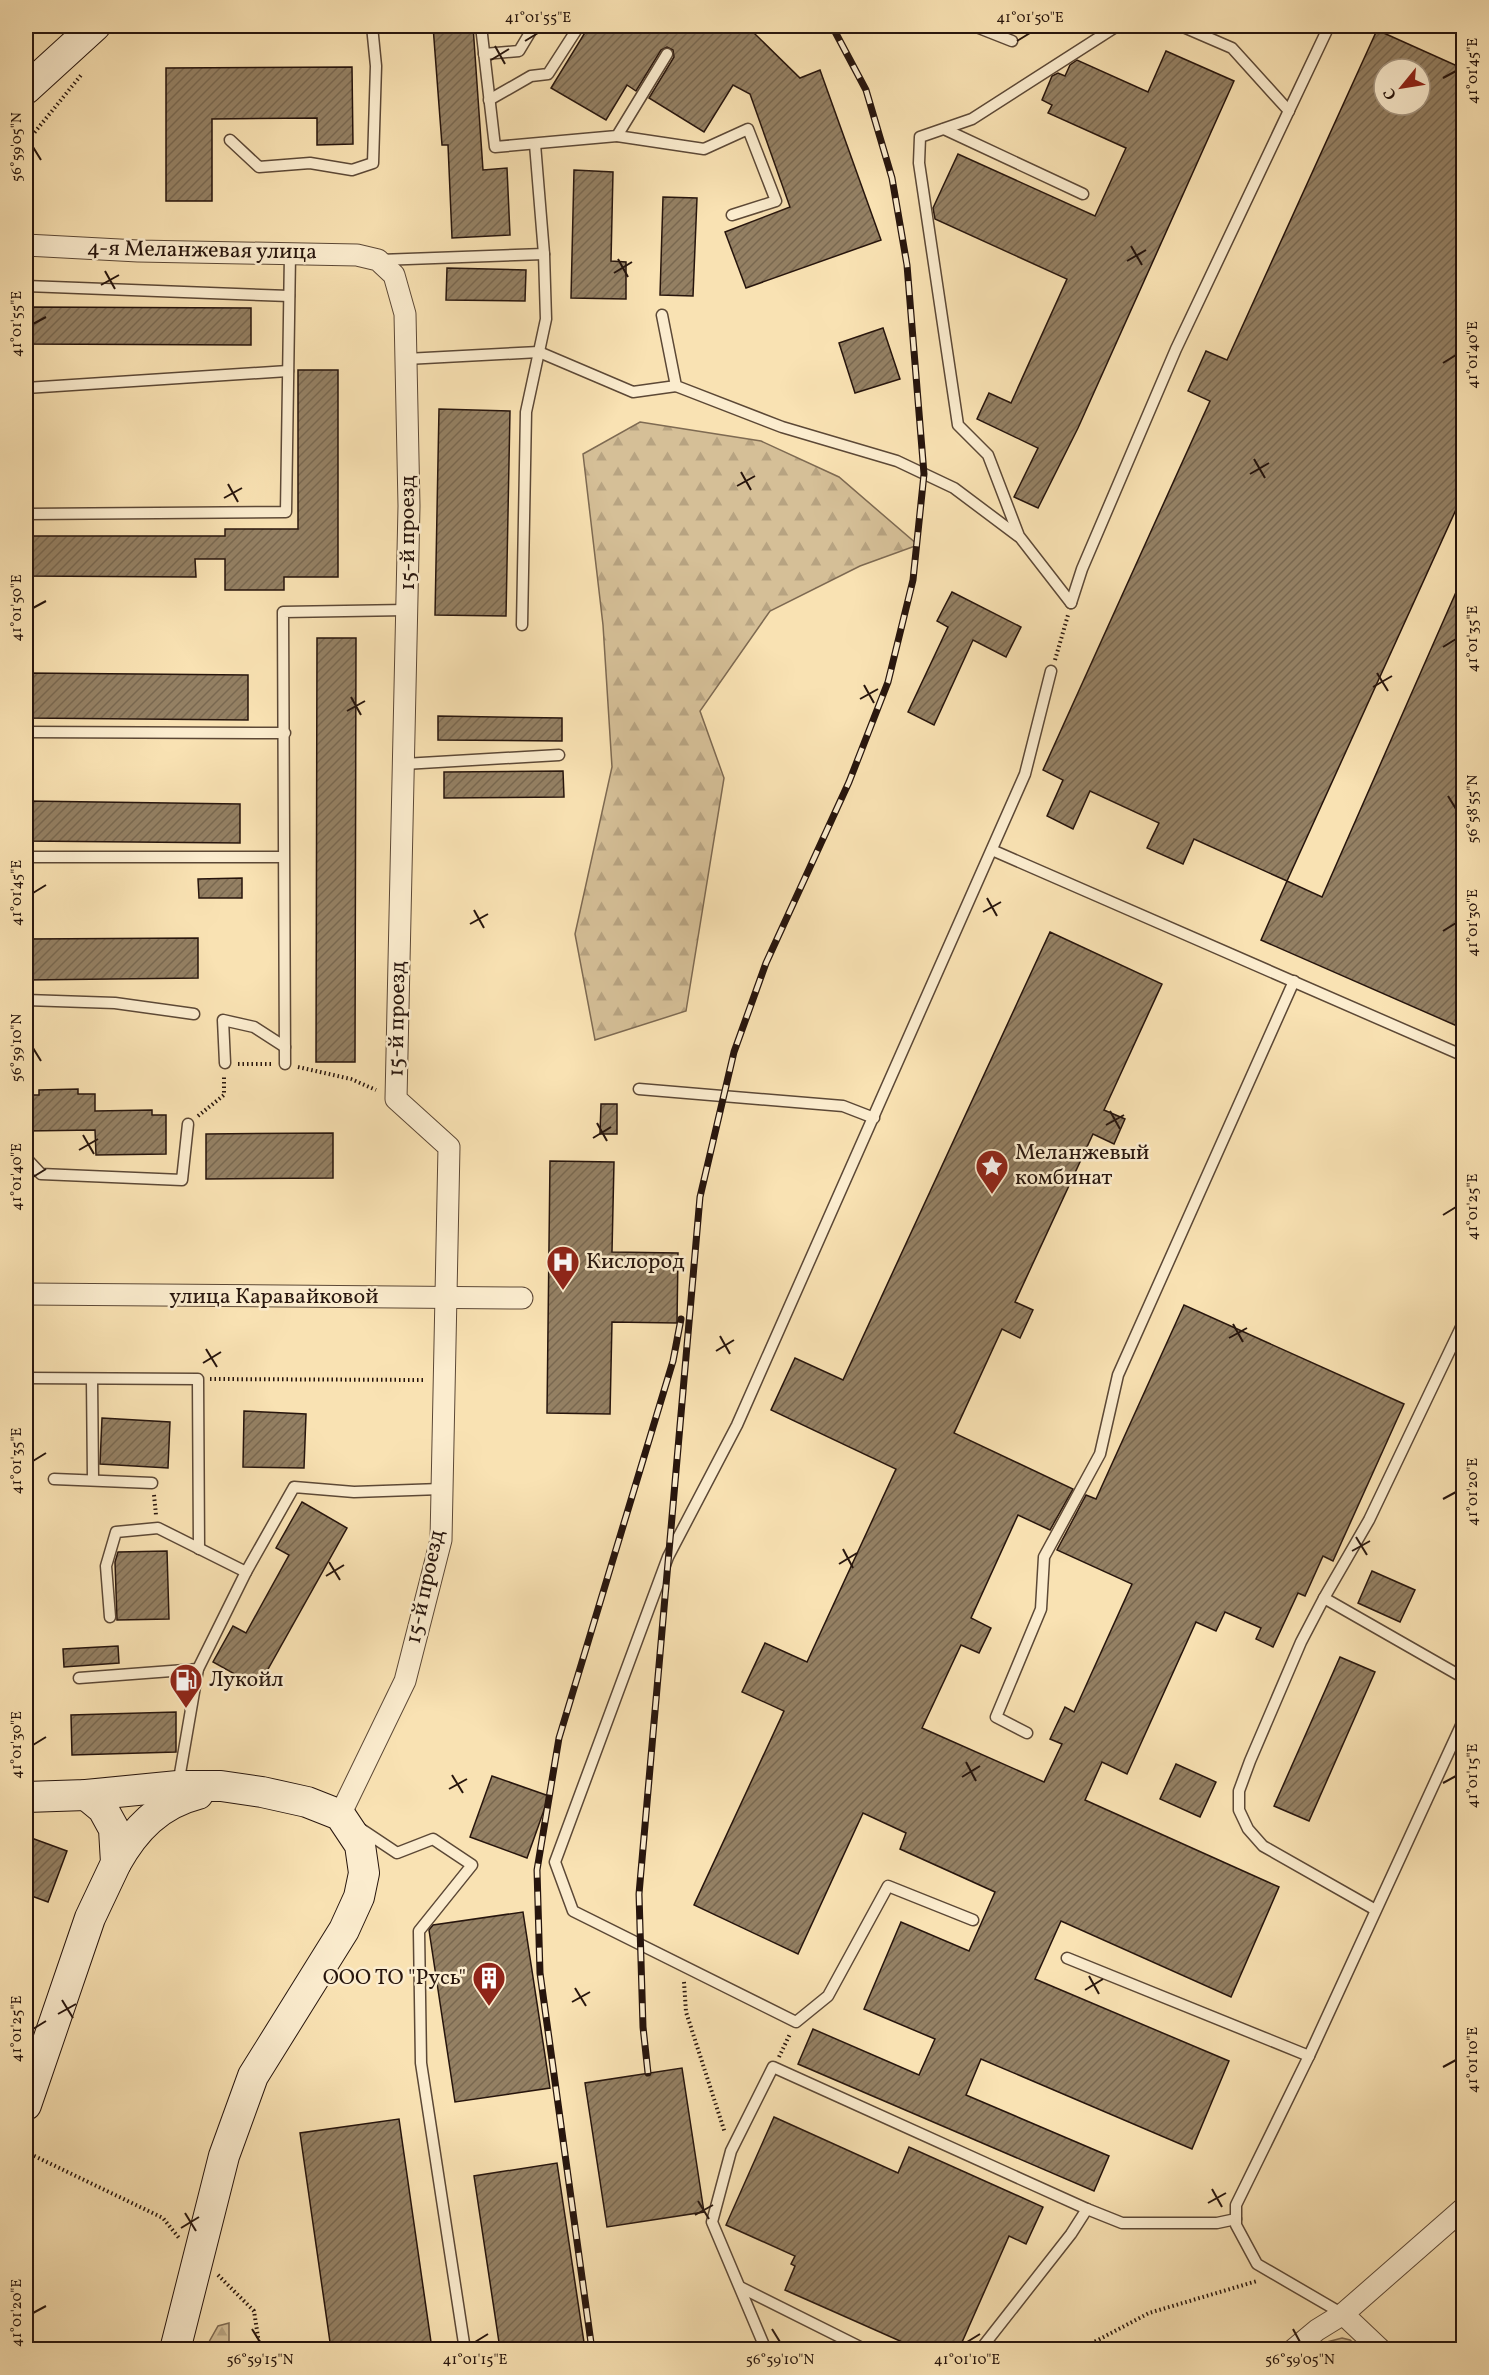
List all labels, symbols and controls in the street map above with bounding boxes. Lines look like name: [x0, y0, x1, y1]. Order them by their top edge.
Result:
text: 41°01'55"E: [505, 8, 571, 29]
text: 41°01'50"E: [996, 8, 1064, 29]
text: 41°01'45"E: [1463, 38, 1484, 104]
north arrow: [1372, 57, 1432, 117]
text: С: [1379, 84, 1403, 103]
text: 56°59'05"N: [7, 112, 28, 182]
street label: 4-я Меланжевая улица: [87, 233, 317, 269]
text: 41°01'55"E: [7, 291, 28, 357]
text: 41°01'40"E: [1463, 321, 1484, 389]
street label: 15-й проезд: [393, 475, 424, 591]
text: 41°01'50"E: [7, 574, 28, 642]
text: 41°01'35"E: [1463, 606, 1484, 672]
text: 56°58'55"N: [1463, 775, 1484, 843]
text: 41°01'45"E: [7, 860, 28, 926]
text: 41°01'30"E: [1463, 889, 1484, 957]
street label: 15-й проезд: [381, 960, 415, 1077]
text: 56°59'10"N: [7, 1014, 28, 1082]
place label: Меланжевый комбинат: [1015, 1138, 1150, 1194]
text: 41°01'40"E: [7, 1143, 28, 1211]
place icon: Меланжевый комбинат: [974, 1148, 1010, 1195]
text: 41°01'25"E: [1463, 1173, 1484, 1241]
hospital icon: Кислород: [545, 1244, 581, 1291]
place label: Кислород: [586, 1247, 685, 1278]
street label: улица Каравайковой: [169, 1282, 379, 1313]
text: 41°01'35"E: [7, 1428, 28, 1494]
text: 41°01'20"E: [1463, 1458, 1484, 1526]
street label: 15-й проезд: [399, 1527, 453, 1647]
fuel station icon: Лукойл: [168, 1662, 204, 1709]
place label: Лукойл: [209, 1665, 284, 1696]
text: 41°01'30"E: [7, 1711, 28, 1779]
text: 41°01'15"E: [1463, 1743, 1484, 1809]
building icon: ООО ТО "Русь": [471, 1960, 507, 2007]
place label: ООО ТО "Русь": [323, 1963, 466, 1994]
text: 41°01'25"E: [7, 1995, 28, 2063]
text: 41°01'10"E: [1463, 2027, 1484, 2093]
text: 41°01'20"E: [7, 2279, 28, 2347]
text: 56°59'15"N: [226, 2350, 294, 2371]
text: 41°01'15"E: [442, 2350, 508, 2371]
text: 56°59'10"N: [746, 2350, 814, 2371]
text: 41°01'10"E: [934, 2350, 1000, 2371]
text: 56°59'05"N: [1265, 2350, 1335, 2371]

